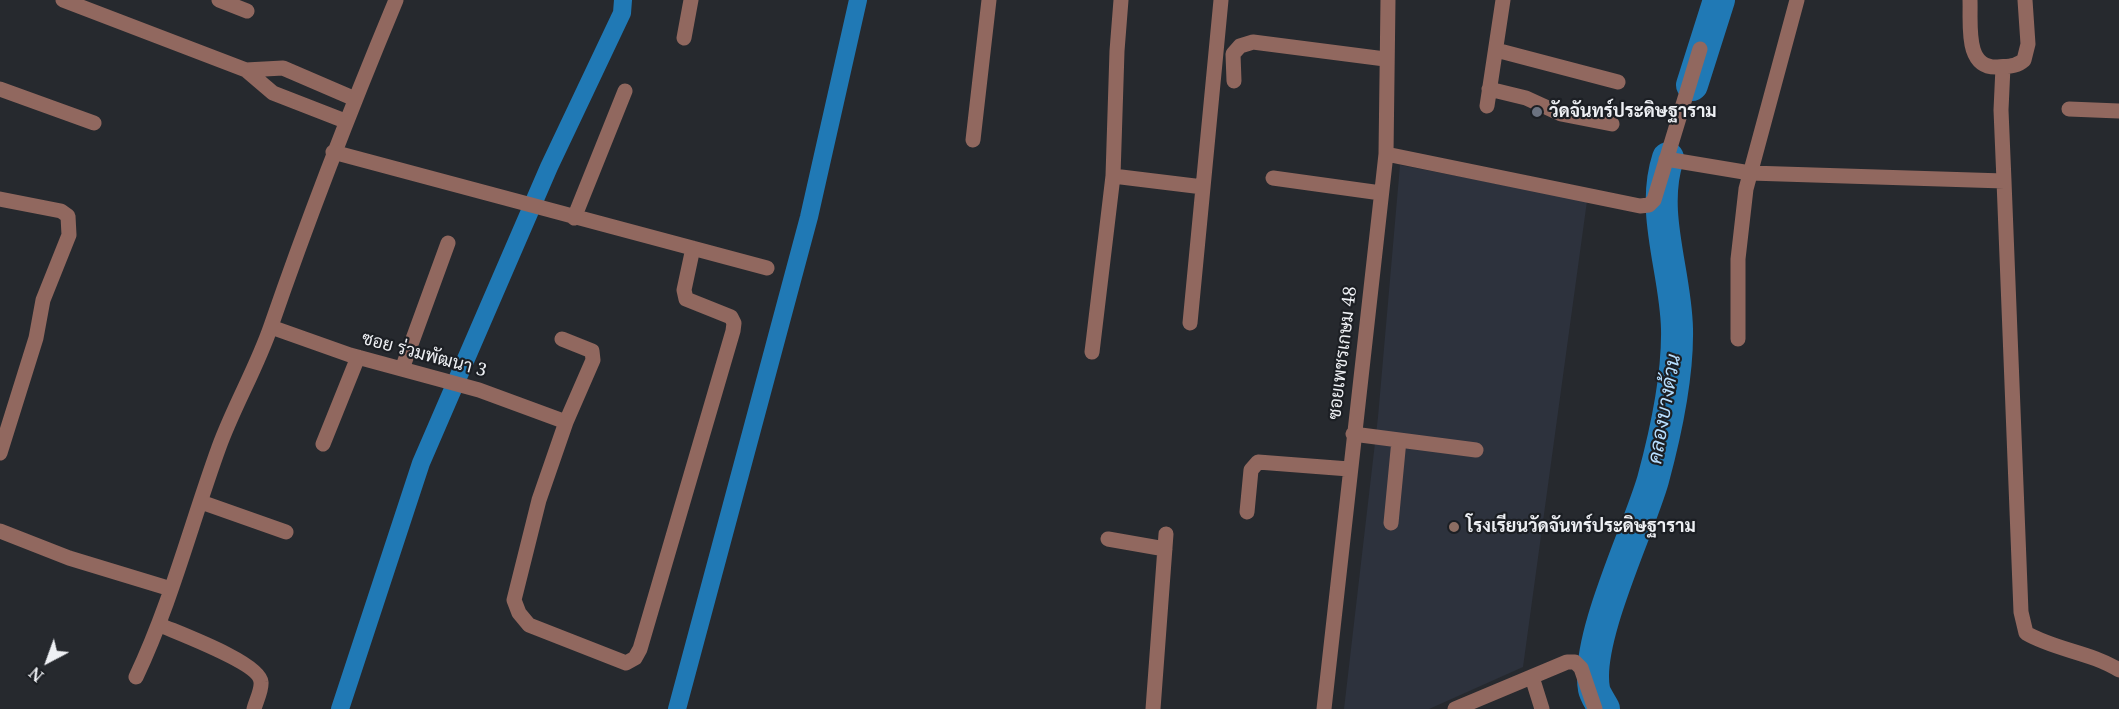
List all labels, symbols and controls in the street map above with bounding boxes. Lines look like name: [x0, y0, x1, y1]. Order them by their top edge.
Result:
place label: วัดจันทร์ประดิษฐาราม: [1549, 101, 1717, 123]
marker: วัดจันทร์ประดิษฐาราม: [1530, 105, 1544, 119]
street label: ซอยเพชรเกษม 48: [1324, 285, 1362, 421]
street label: ซอย ร่วมพัฒนา 3: [359, 328, 489, 382]
water label: คลองบางด้วน: [1644, 352, 1686, 466]
place label: โรงเรียนวัดจันทร์ประดิษฐาราม: [1466, 516, 1696, 538]
marker: โรงเรียนวัดจันทร์ประดิษฐาราม: [1447, 520, 1461, 534]
north arrow: [18, 631, 78, 691]
text: N: [24, 662, 48, 687]

